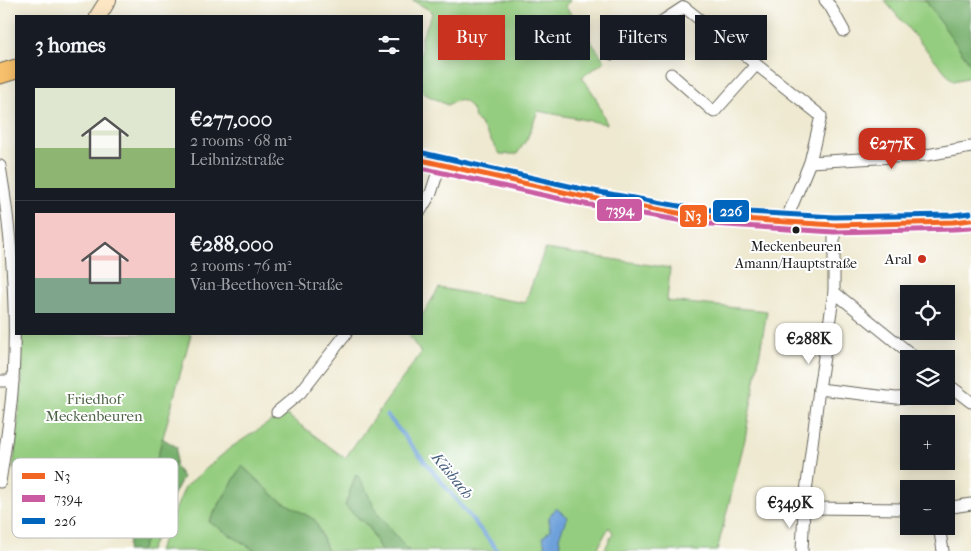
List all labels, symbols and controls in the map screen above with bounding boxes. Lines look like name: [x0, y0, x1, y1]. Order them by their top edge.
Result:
chip: Buy: [438, 15, 505, 60]
chip: Rent: [515, 15, 590, 60]
chip: Filters: [600, 15, 685, 60]
chip: New: [695, 15, 767, 60]
icon: filters: [375, 31, 403, 59]
text: 3 homes: [35, 33, 106, 57]
text: €277,000: [190, 107, 272, 131]
icon: home: [75, 108, 135, 168]
pin: €277K: [857, 128, 927, 170]
text: 2 rooms · 68 m²: [190, 131, 292, 150]
text: €277K: [870, 134, 914, 153]
text: Leibnizstraße: [190, 150, 284, 169]
line badge: 7394: [596, 198, 643, 222]
line badge: 226: [712, 199, 750, 223]
text: 7394: [605, 202, 635, 219]
text: 226: [720, 203, 742, 220]
line badge: N3: [679, 204, 708, 228]
text: N3: [685, 208, 701, 225]
marker: Meckenbeuren Amann/Hauptstraße: [791, 225, 801, 235]
text: €288,000: [190, 232, 274, 256]
icon: home: [75, 233, 135, 293]
place label: Meckenbeuren Amann/Hauptstraße: [734, 238, 857, 272]
place label: Aral: [884, 250, 912, 268]
marker: Aral: [916, 253, 928, 265]
text: 2 rooms · 76 m²: [190, 256, 291, 275]
text: Van-Beethoven-Straße: [190, 275, 343, 294]
map controls: [900, 285, 955, 535]
button: locate: [900, 285, 955, 340]
pin: €288K: [774, 322, 844, 365]
text: €288K: [786, 329, 832, 348]
button: layers: [900, 350, 955, 405]
park label: Friedhof Meckenbeuren: [45, 390, 143, 425]
button: +: [900, 415, 955, 470]
water label: Käsbach: [427, 447, 477, 503]
legend: [12, 458, 178, 538]
text: N3: [54, 468, 70, 485]
button: −: [900, 480, 955, 535]
pin: €349K: [755, 486, 825, 529]
text: 7394: [54, 490, 83, 507]
text: €349K: [767, 493, 813, 512]
text: 226: [54, 513, 76, 530]

